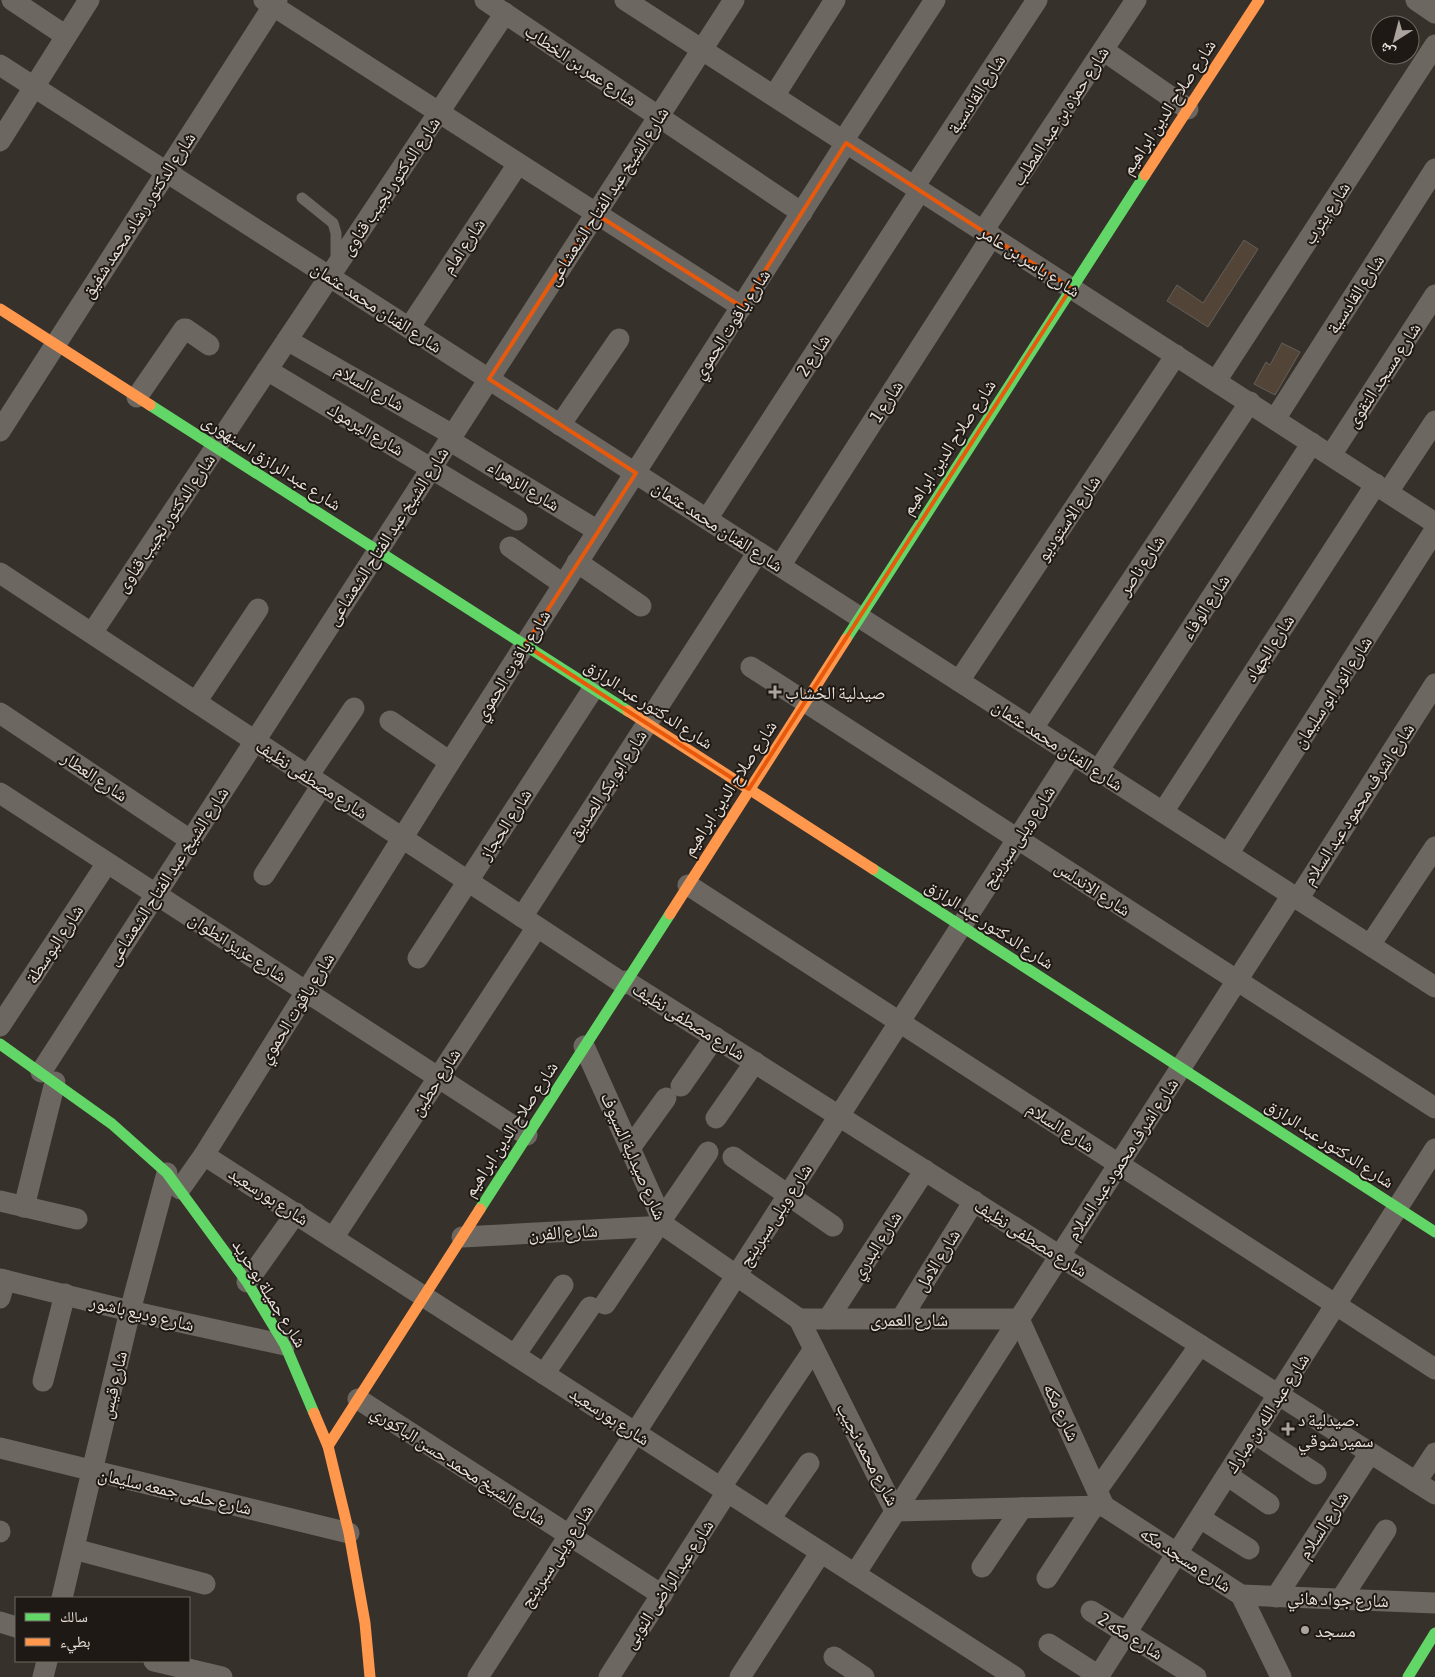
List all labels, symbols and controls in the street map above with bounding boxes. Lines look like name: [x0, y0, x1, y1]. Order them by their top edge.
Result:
north arrow: [1370, 15, 1420, 65]
street label: شارع عمر بن الخطاب: [520, 20, 641, 111]
street label: شارع صلاح الدين ابراهيم: [1116, 35, 1221, 180]
text: ش: [1377, 39, 1399, 61]
street label: شارع حمزه بن عبد المطلب: [1007, 42, 1114, 190]
street label: شارع القادسية: [943, 50, 1010, 138]
street label: شارع الشيخ عبد الفتاح الشعشاعى: [541, 103, 674, 290]
street label: شارع الدكتور نجيب قناوى: [336, 113, 445, 260]
street label: شارع الدكتور رشاد محمد شفيق: [76, 128, 200, 303]
street label: شارع يثرب: [1298, 178, 1355, 249]
street label: شارع امام: [437, 214, 491, 279]
street label: شارع ياسر بن عامر: [974, 220, 1084, 302]
street label: شارع القادسية: [1322, 250, 1389, 338]
street label: شارع الفنان محمد عثمان: [307, 257, 446, 358]
street label: شارع ياقوت الحموي: [688, 265, 778, 385]
street label: شارع مسجد التقوى: [1341, 319, 1426, 432]
street label: شارع 2: [792, 330, 835, 380]
street label: شارع السلام: [331, 359, 408, 417]
street label: شارع صلاح الدين ابراهيم: [896, 375, 1001, 520]
street label: شارع 1: [865, 376, 908, 426]
street label: شارع اليرموك: [324, 398, 408, 461]
street label: شارع عبد الرازق السنهورى: [198, 409, 345, 516]
street label: شارع الشيخ عبد الفتاح الشعشاعى: [321, 443, 454, 630]
street label: شارع الدكتور نجيب قناوى: [111, 450, 220, 597]
street label: شارع الزهراء: [484, 455, 564, 516]
street label: شارع الاستوديو: [1032, 471, 1105, 566]
street label: شارع الفنان محمد عثمان: [648, 476, 787, 577]
street label: شارع ناصر: [1113, 531, 1169, 600]
street label: شارع الوفاء: [1176, 571, 1235, 644]
street label: شارع ياقوت الحموي: [469, 606, 558, 727]
street label: شارع الجهاد: [1240, 611, 1299, 686]
street label: شارع انور ابو سليمان: [1288, 632, 1377, 752]
street label: شارع الدكتور عبد الرازق: [580, 655, 717, 754]
place label: صيدلية الخشاب: [785, 682, 886, 703]
marker: صيدلية الخشاب: [769, 686, 781, 698]
street label: شارع الفنان محمد عثمان: [988, 695, 1127, 796]
street label: شارع صلاح الدين ابراهيم: [677, 716, 782, 861]
street label: شارع اشرف محمود عبد السلام: [1298, 719, 1420, 890]
street label: شارع ابو بكر الصديق: [563, 726, 652, 845]
street label: شارع مصطفى نظيف: [251, 735, 372, 824]
street label: شارع العطار: [57, 746, 132, 807]
street label: شارع ويلى سبرينج: [977, 782, 1061, 893]
street label: شارع الشيخ عبد الفتاح الشعشاعى: [101, 783, 234, 970]
street label: شارع الحجاز: [474, 785, 537, 865]
street label: شارع الاندلس: [1051, 856, 1135, 921]
street label: شارع الدكتور عبد الرازق: [921, 875, 1058, 974]
street label: شارع البوسطة: [21, 901, 88, 988]
street label: شارع عزيز انطوان: [184, 907, 291, 987]
street label: شارع ياقوت الحموي: [253, 949, 342, 1070]
street label: شارع مصطفى نظيف: [628, 978, 749, 1065]
street label: شارع حطين: [405, 1044, 465, 1120]
street label: شارع صلاح الدين ابراهيم: [458, 1057, 563, 1202]
street label: شارع اشرف محمود عبد السلام: [1062, 1074, 1184, 1245]
street label: شارع صيدلية السيوف: [596, 1089, 671, 1223]
street label: شارع الدكتور عبد الرازق: [1261, 1094, 1398, 1193]
street label: شارع السلام: [1022, 1097, 1099, 1158]
street label: شارع ويلى سبرينج: [734, 1160, 818, 1271]
street label: شارع بورسعيد: [224, 1162, 313, 1231]
street label: شارع مصطفى نظيف: [970, 1195, 1091, 1282]
street label: شارع البدري: [846, 1207, 910, 1285]
street label: شارع الفرن: [528, 1220, 598, 1245]
street label: شارع الامل: [910, 1225, 965, 1295]
street label: شارع جميلة بوحريد: [227, 1235, 312, 1352]
street label: شارع وديع باشور: [86, 1291, 196, 1337]
street label: شارع العمرى: [870, 1309, 948, 1331]
street label: شارع قيس: [95, 1349, 132, 1421]
street label: شارع عبد الله بن مبارك: [1221, 1349, 1314, 1477]
street label: شارع مكه: [1039, 1380, 1084, 1445]
street label: شارع بورسعيد: [565, 1382, 654, 1451]
street label: شارع محمد نجيب: [831, 1399, 904, 1509]
street label: شارع الشيخ محمد حسن الباكوري: [365, 1400, 550, 1533]
place label: صيدلية د. سمير شوقي: [1298, 1409, 1374, 1455]
marker: صيدلية د. سمير شوقي: [1282, 1423, 1294, 1435]
street label: شارع حلمى جمعه سليمان: [96, 1463, 254, 1520]
street label: شارع السلام: [1293, 1487, 1354, 1564]
street label: شارع ويلى سبرينج: [515, 1501, 599, 1612]
street label: شارع عبد الراضى النوبى: [618, 1515, 718, 1653]
street label: شارع مسجد مكه: [1136, 1522, 1236, 1597]
street label: شارع جواد هاني: [1287, 1587, 1389, 1616]
legend: [15, 1597, 190, 1662]
text: سالك: [60, 1608, 88, 1625]
street label: شارع مكه 2: [1094, 1608, 1167, 1665]
place label: مسجد: [1315, 1620, 1356, 1641]
marker: مسجد: [1299, 1624, 1311, 1636]
text: بطيء: [60, 1633, 90, 1654]

